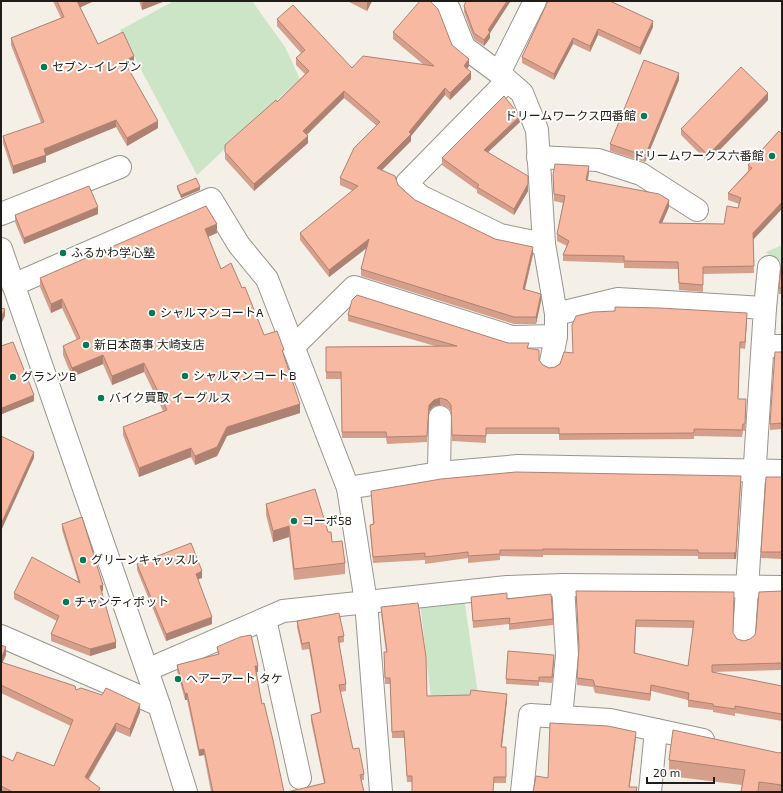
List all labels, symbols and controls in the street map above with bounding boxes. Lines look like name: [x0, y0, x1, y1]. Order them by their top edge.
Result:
place label: セブン-イレブン: [52, 59, 141, 73]
marker: セブン-イレブン: [39, 62, 49, 72]
place label: ドリームワークス四番館: [505, 108, 636, 122]
marker: ドリームワークス四番館: [639, 111, 649, 121]
place label: ドリームワークス六番館: [633, 148, 764, 162]
marker: ドリームワークス六番館: [767, 151, 777, 161]
place label: ふるかわ学心塾: [71, 245, 155, 259]
marker: ふるかわ学心塾: [58, 248, 68, 258]
place label: シャルマンコートA: [160, 305, 264, 319]
marker: シャルマンコートA: [147, 308, 157, 318]
place label: 新日本商事 大崎支店: [94, 337, 205, 351]
marker: 新日本商事 大崎支店: [81, 340, 91, 350]
place label: シャルマンコートB: [193, 368, 296, 382]
place label: グランツB: [21, 369, 76, 383]
marker: シャルマンコートB: [180, 371, 190, 381]
marker: グランツB: [8, 372, 18, 382]
place label: バイク買取 イーグルス: [109, 390, 231, 404]
marker: バイク買取 イーグルス: [96, 393, 106, 403]
place label: コーポ58: [302, 513, 352, 527]
marker: コーポ58: [289, 516, 299, 526]
place label: グリーンキャッスル: [91, 552, 198, 566]
marker: グリーンキャッスル: [78, 555, 88, 565]
place label: チャンティポット: [74, 594, 169, 608]
marker: チャンティポット: [61, 597, 71, 607]
place label: ヘアーアート タケ: [186, 671, 283, 685]
marker: ヘアーアート タケ: [173, 674, 183, 684]
scale bar: [647, 759, 714, 785]
text: 20 m: [653, 765, 680, 779]

